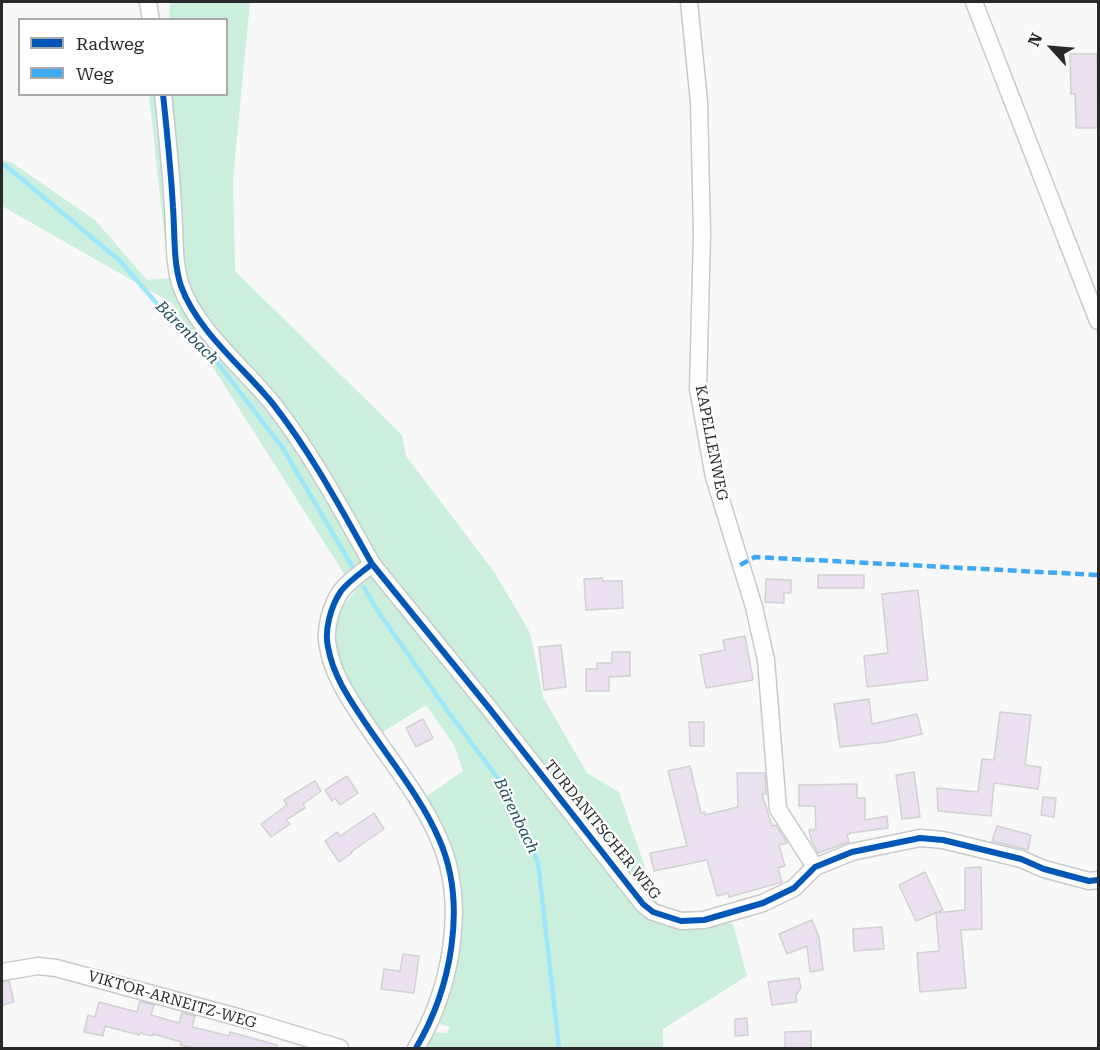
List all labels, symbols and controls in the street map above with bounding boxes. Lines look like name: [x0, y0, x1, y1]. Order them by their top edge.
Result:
legend: [18, 18, 228, 96]
north arrow: [1022, 18, 1082, 78]
text: N: [1024, 30, 1047, 50]
text: Radweg: [76, 33, 144, 54]
text: Weg: [76, 63, 114, 84]
water label: Bärenbach: [151, 297, 223, 369]
street label: KAPELLENWEG: [691, 384, 731, 502]
street label: TURDANITSCHER WEG: [540, 757, 664, 903]
water label: Bärenbach: [489, 775, 543, 857]
street label: VIKTOR-ARNEITZ-WEG: [86, 967, 258, 1033]

